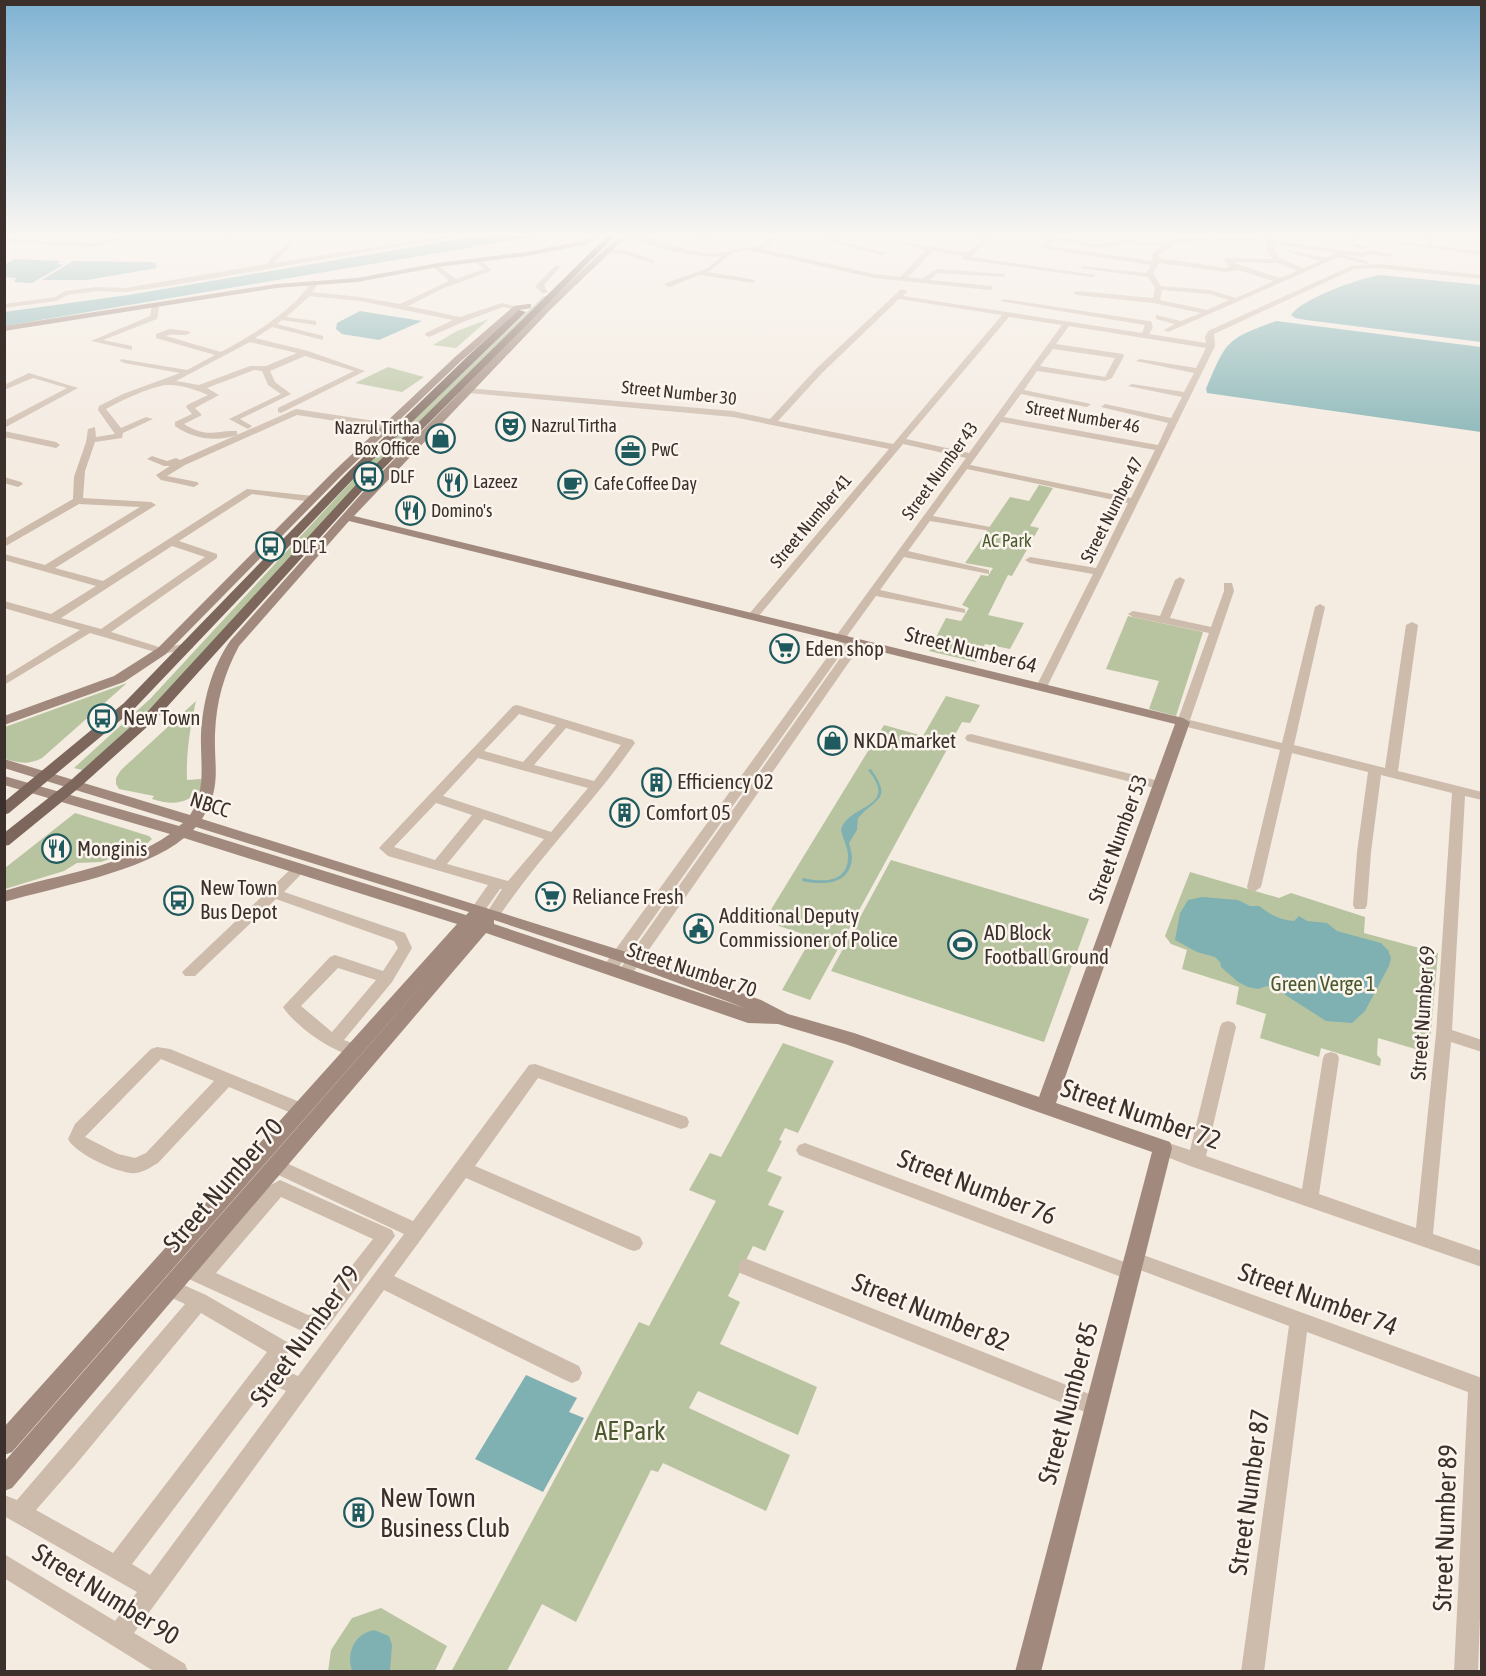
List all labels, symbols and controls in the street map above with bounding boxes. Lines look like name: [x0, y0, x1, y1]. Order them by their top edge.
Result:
street label: Street Number 30: [620, 376, 738, 409]
street label: Street Number 46: [1024, 396, 1142, 437]
theatre icon: Nazrul Tirtha: [494, 410, 526, 442]
place label: Nazrul Tirtha: [531, 415, 617, 436]
place label: Nazrul Tirtha Box Office: [334, 417, 420, 459]
street label: Street Number 43: [897, 418, 982, 524]
shop icon: Nazrul Tirtha Box Office: [425, 422, 457, 454]
office icon: PwC: [614, 434, 646, 466]
place label: PwC: [651, 439, 679, 460]
street label: Street Number 47: [1076, 453, 1147, 566]
bus stop icon: DLF: [353, 461, 385, 493]
place label: DLF: [390, 466, 415, 487]
restaurant icon: Lazeez: [436, 466, 468, 498]
cafe icon: Cafe Coffee Day: [557, 468, 589, 500]
street label: Street Number 41: [765, 470, 856, 572]
place label: Lazeez: [473, 471, 518, 492]
place label: Cafe Coffee Day: [594, 473, 697, 494]
restaurant icon: Domino's: [394, 495, 426, 527]
place label: Domino's: [431, 500, 492, 521]
park label: AC Park: [982, 530, 1032, 551]
bus stop icon: DLF 1: [255, 531, 287, 563]
place label: DLF 1: [292, 536, 327, 557]
street label: Street Number 64: [903, 621, 1040, 677]
supermarket icon: Eden shop: [768, 633, 800, 665]
place label: Eden shop: [805, 636, 884, 660]
bus stop icon: New Town: [86, 702, 118, 734]
place label: New Town: [123, 705, 200, 729]
shop icon: NKDA market: [816, 725, 848, 757]
place label: NKDA market: [853, 728, 956, 752]
building icon: Efficiency 02: [640, 766, 672, 798]
place label: Efficiency 02: [677, 769, 774, 793]
street label: Street Number 53: [1083, 771, 1151, 906]
street label: NBCC: [187, 786, 234, 822]
building icon: Comfort 05: [609, 797, 641, 829]
place label: Comfort 05: [646, 800, 731, 824]
restaurant icon: Monginis: [40, 833, 72, 865]
place label: Monginis: [77, 836, 147, 860]
place label: New Town Bus Depot: [200, 875, 278, 923]
supermarket icon: Reliance Fresh: [535, 881, 567, 913]
bus stop icon: New Town Bus Depot: [163, 884, 195, 916]
place label: Reliance Fresh: [572, 884, 684, 908]
place label: Additional Deputy Commissioner of Police: [719, 903, 898, 951]
public building icon: Additional Deputy Commissioner of Police: [682, 912, 714, 944]
place label: AD Block Football Ground: [984, 920, 1109, 968]
sports icon: AD Block Football Ground: [947, 929, 979, 961]
street label: Street Number 70: [624, 937, 760, 1001]
street label: Street Number 69: [1405, 945, 1439, 1081]
park label: Green Verge 1: [1271, 971, 1376, 995]
street label: Street Number 72: [1057, 1073, 1225, 1155]
street label: Street Number 70: [157, 1112, 289, 1258]
street label: Street Number 76: [894, 1143, 1060, 1231]
street label: Street Number 74: [1234, 1256, 1402, 1342]
street label: Street Number 79: [244, 1260, 366, 1412]
street label: Street Number 82: [848, 1267, 1014, 1357]
street label: Street Number 85: [1032, 1318, 1104, 1488]
street label: Street Number 87: [1223, 1407, 1275, 1577]
park label: AE Park: [595, 1416, 665, 1446]
street label: Street Number 89: [1427, 1444, 1463, 1612]
place label: New Town Business Club: [380, 1483, 510, 1543]
building icon: New Town Business Club: [343, 1497, 375, 1529]
street label: Street Number 90: [27, 1537, 185, 1651]

